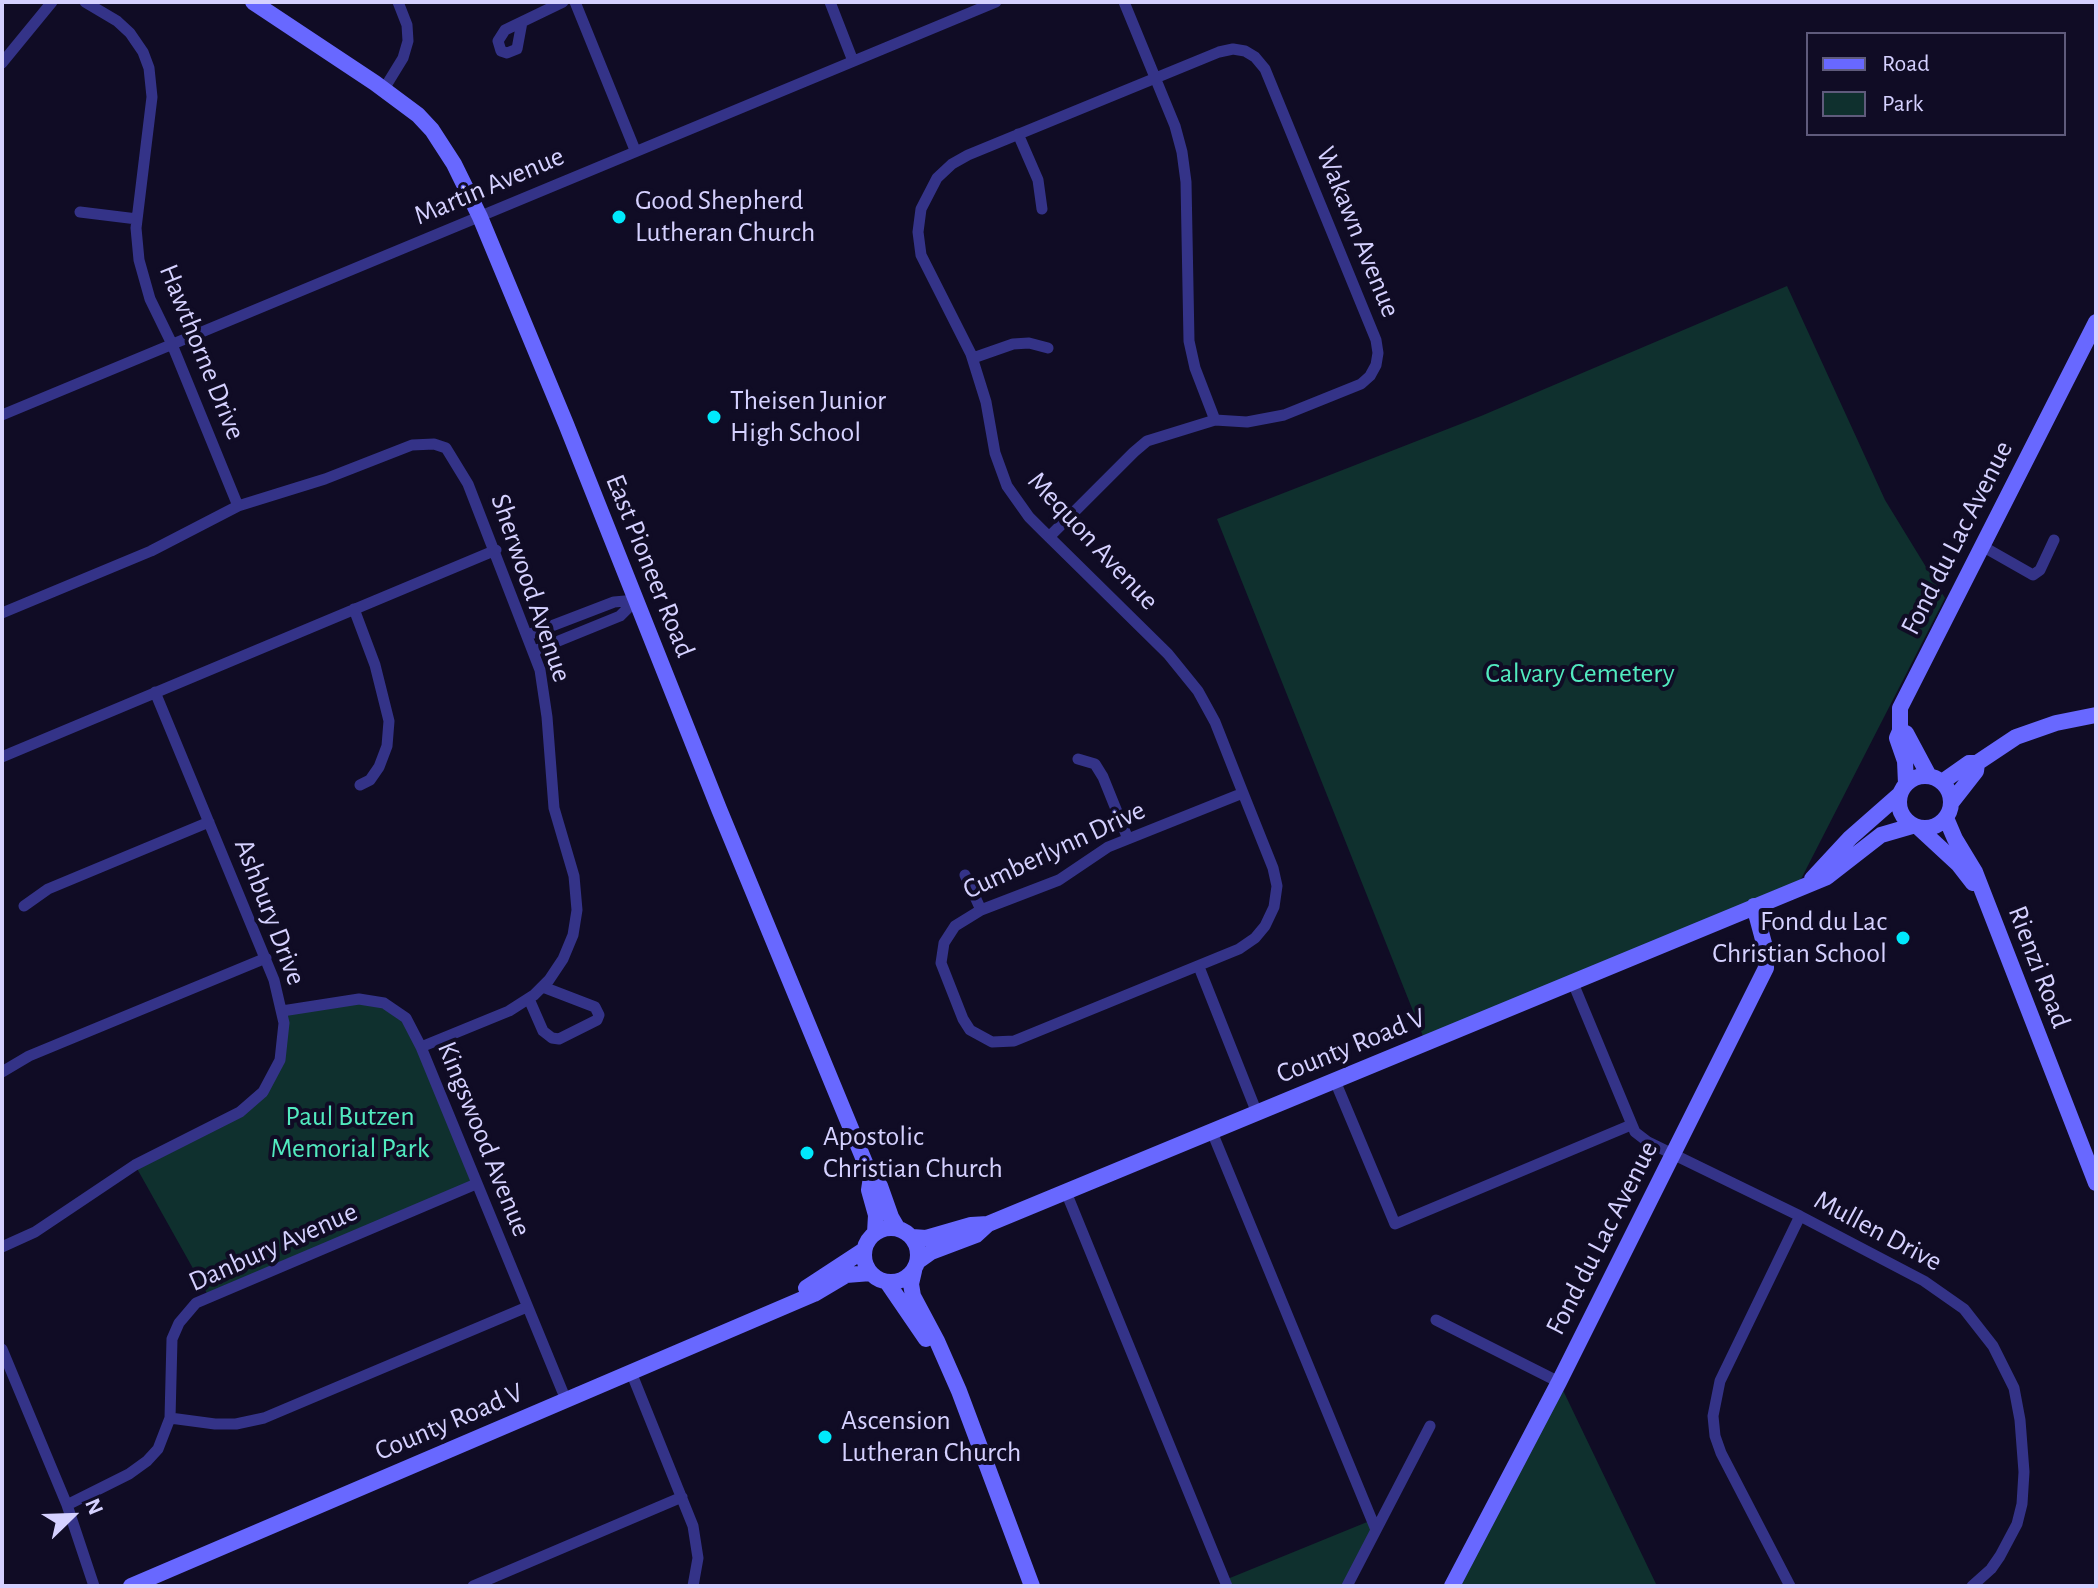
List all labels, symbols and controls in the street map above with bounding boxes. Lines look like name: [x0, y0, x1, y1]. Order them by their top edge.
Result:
legend: [1806, 32, 2066, 136]
text: Road: [1882, 52, 1930, 76]
text: Park: [1882, 92, 1923, 116]
street label: Martin Avenue: [409, 139, 569, 233]
street label: Wakawn Avenue: [1309, 142, 1407, 322]
place label: Good Shepherd Lutheran Church: [635, 184, 815, 250]
marker: Good Shepherd Lutheran Church: [610, 208, 628, 226]
street label: Hawthorne Drive: [152, 259, 252, 445]
place label: Theisen Junior High School: [730, 384, 886, 450]
marker: Theisen Junior High School: [705, 408, 723, 426]
street label: Fond du Lac Avenue: [1894, 435, 2020, 641]
street label: Mequon Avenue: [1020, 465, 1166, 617]
street label: East Pioneer Road: [598, 470, 702, 662]
street label: Sherwood Avenue: [483, 490, 579, 686]
park label: Calvary Cemetery: [1485, 657, 1675, 691]
street label: Cumberlynn Drive: [957, 793, 1151, 907]
street label: Ashbury Drive: [227, 834, 313, 990]
street label: Rienzi Road: [2000, 901, 2078, 1033]
place label: Fond du Lac Christian School: [1712, 905, 1887, 971]
marker: Fond du Lac Christian School: [1894, 929, 1912, 947]
street label: County Road V: [1272, 1001, 1430, 1091]
street label: Kingswood Avenue: [430, 1037, 538, 1241]
park label: Paul Butzen Memorial Park: [271, 1100, 429, 1166]
place label: Apostolic Christian Church: [823, 1120, 1003, 1186]
street label: Fond du Lac Avenue: [1539, 1135, 1665, 1341]
marker: Apostolic Christian Church: [798, 1144, 816, 1162]
street label: Mullen Drive: [1808, 1183, 1948, 1279]
street label: Danbury Avenue: [183, 1195, 363, 1299]
street label: County Road V: [370, 1376, 528, 1468]
place label: Ascension Lutheran Church: [841, 1404, 1021, 1470]
marker: Ascension Lutheran Church: [816, 1428, 834, 1446]
north arrow: [32, 1476, 112, 1556]
text: N: [81, 1495, 107, 1518]

